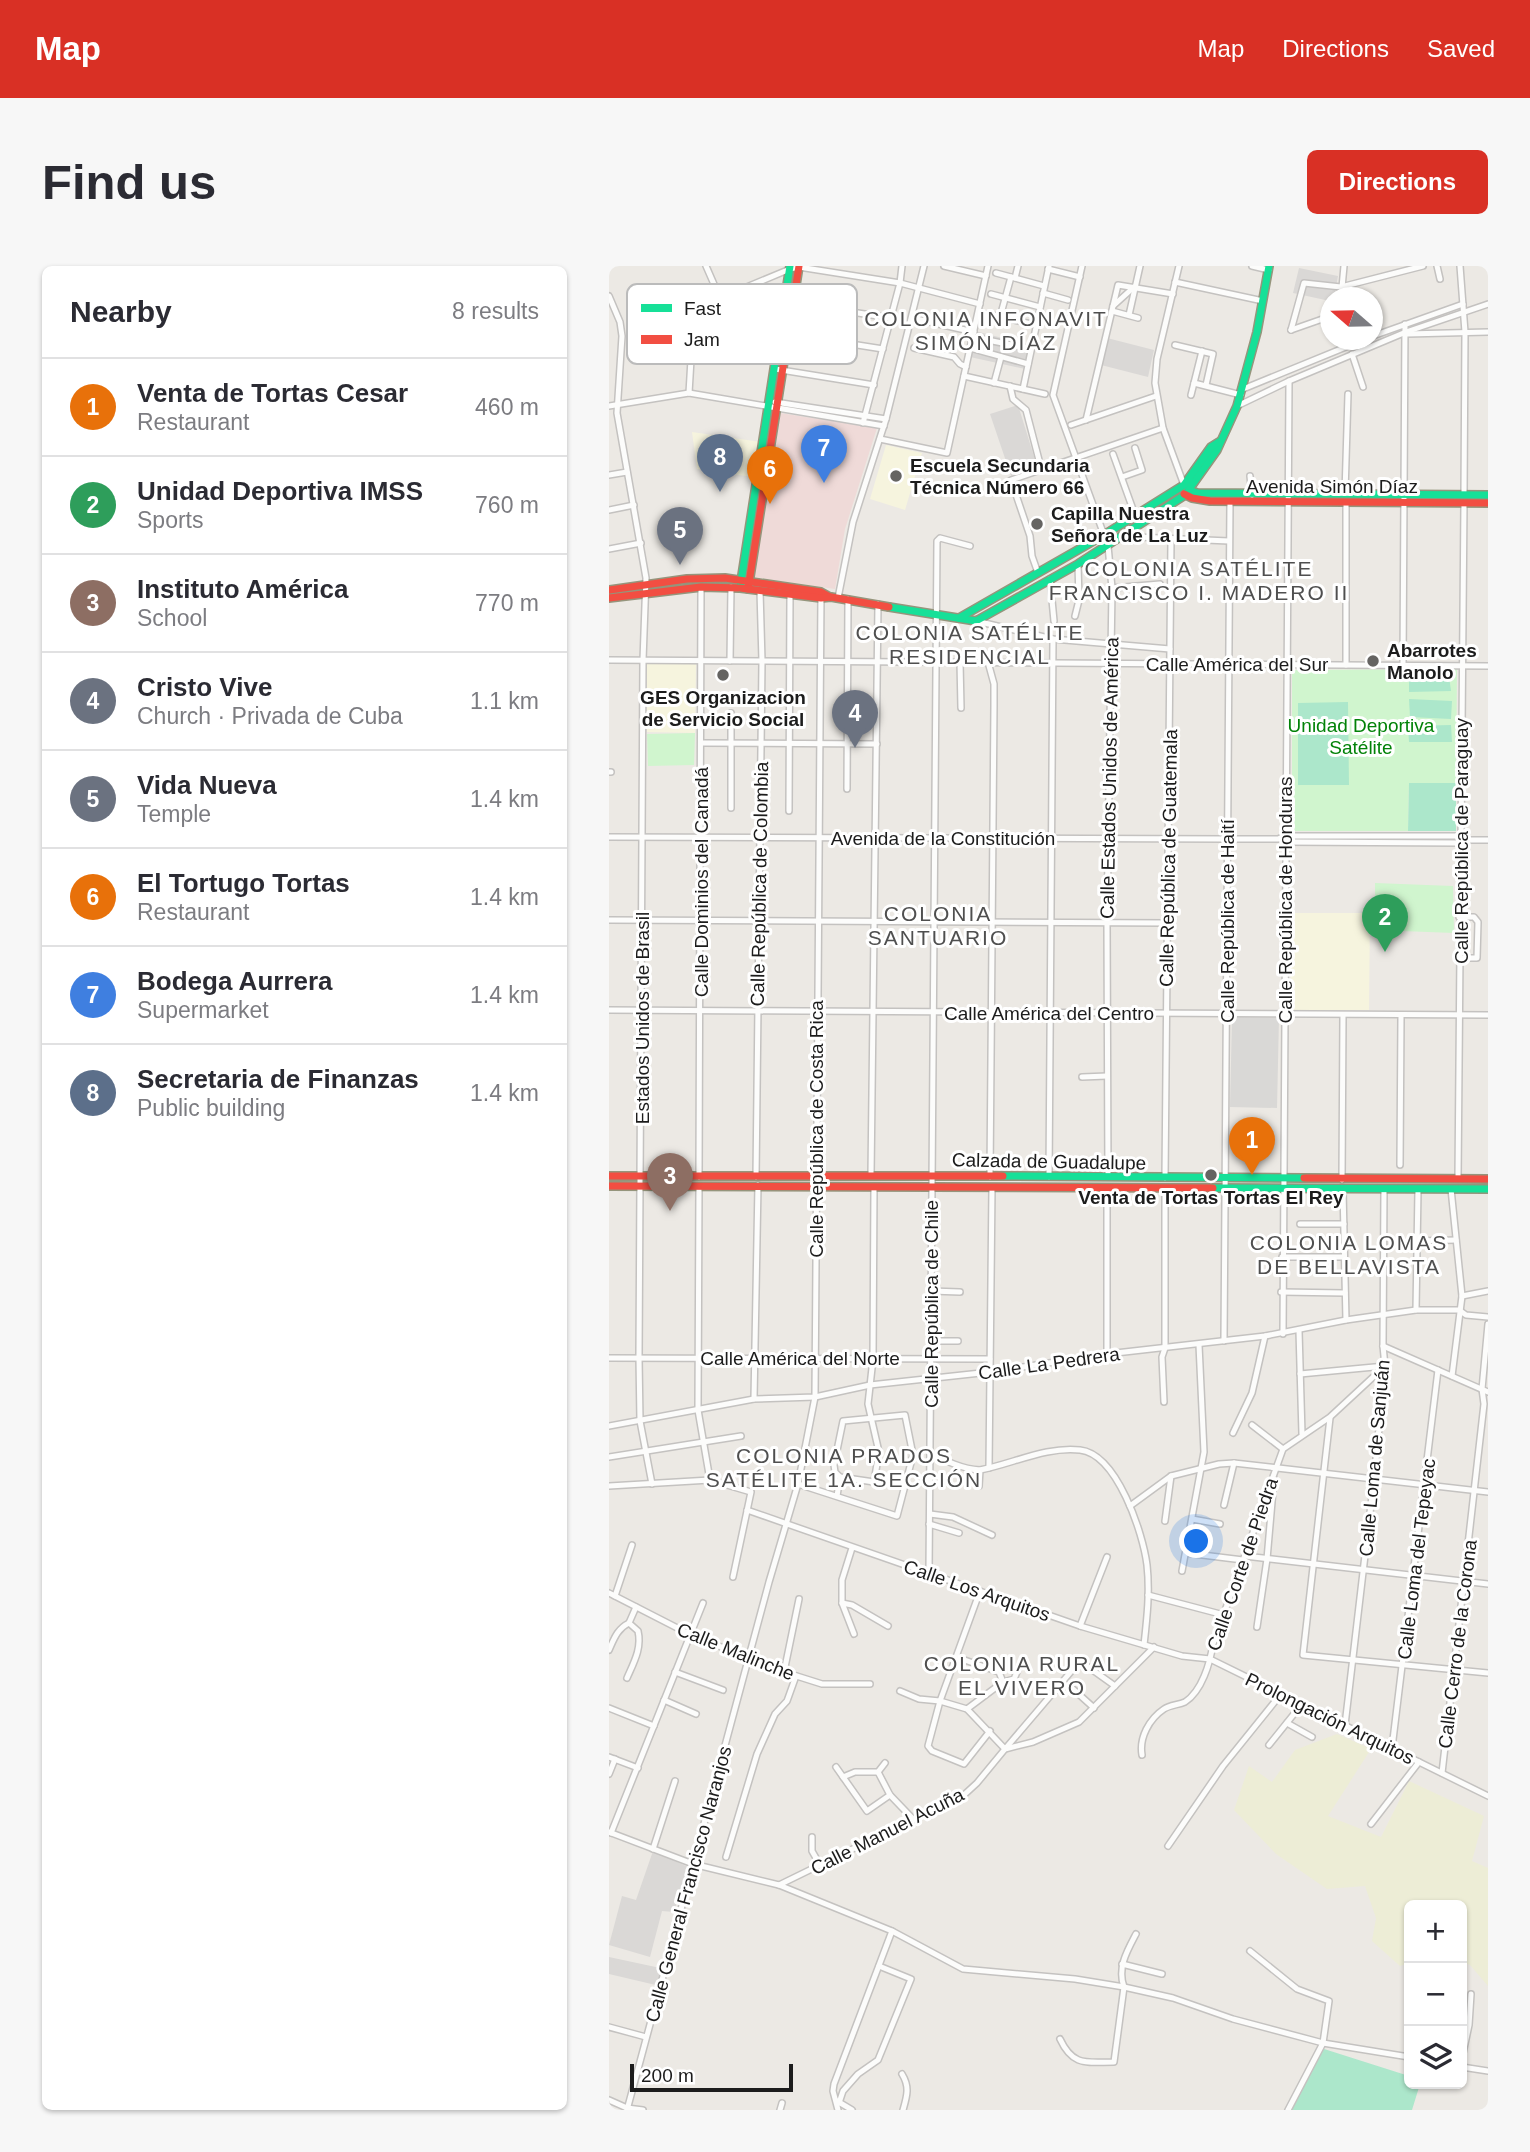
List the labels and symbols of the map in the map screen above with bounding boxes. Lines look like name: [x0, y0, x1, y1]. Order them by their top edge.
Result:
legend: [627, 284, 857, 364]
north arrow: [1320, 287, 1383, 350]
text: Fast: [684, 298, 722, 319]
district label: COLONIA INFONAVIT SIMÓN DÍAZ: [864, 307, 1108, 354]
text: Jam: [684, 329, 720, 350]
pin: 7: [801, 425, 847, 483]
pin: 8: [697, 434, 743, 492]
pin: 6: [747, 446, 793, 504]
place label: Escuela Secundaria Técnica Número 66: [910, 455, 1090, 498]
marker: Escuela Secundaria Técnica Número 66: [888, 468, 904, 484]
street label: Avenida Simón Díaz: [1246, 476, 1418, 497]
place label: Capilla Nuestra Señora de La Luz: [1051, 503, 1208, 546]
pin: 5: [657, 507, 703, 565]
marker: Capilla Nuestra Señora de La Luz: [1029, 516, 1045, 532]
district label: COLONIA SATÉLITE FRANCISCO I. MADERO II: [1049, 557, 1349, 604]
district label: COLONIA SATÉLITE RESIDENCIAL: [856, 621, 1084, 668]
street label: Calle Estados Unidos de América: [1097, 636, 1122, 919]
place label: Abarrotes Manolo: [1387, 640, 1477, 683]
marker: Abarrotes Manolo: [1365, 653, 1381, 669]
street label: Calle América del Sur: [1146, 654, 1329, 675]
marker: GES Organizacion de Servicio Social: [715, 667, 731, 683]
place label: GES Organizacion de Servicio Social: [640, 687, 806, 730]
pin: 4: [832, 690, 878, 748]
park label: Unidad Deportiva Satélite: [1288, 715, 1435, 758]
street label: Calle República de Paraguay: [1451, 717, 1472, 964]
street label: Calle República de Guatemala: [1156, 729, 1181, 987]
street label: Calle República de Colombia: [747, 761, 772, 1007]
street label: Calle Dominios del Canadá: [691, 766, 712, 997]
street label: Calle República de Honduras: [1275, 776, 1296, 1024]
street label: Calle República de Haití: [1217, 818, 1238, 1023]
street label: Avenida de la Constitución: [831, 828, 1055, 849]
pin: 2: [1362, 894, 1408, 952]
district label: COLONIA SANTUARIO: [868, 902, 1008, 949]
street label: Estados Unidos de Brasil: [632, 912, 653, 1124]
street label: Calle República de Costa Rica: [806, 1000, 827, 1258]
street label: Calle América del Centro: [944, 1003, 1154, 1024]
pin: 1: [1229, 1117, 1275, 1175]
street label: Calzada de Guadalupe: [952, 1149, 1146, 1174]
pin: 3: [647, 1153, 693, 1211]
marker: Venta de Tortas Tortas El Rey: [1203, 1167, 1219, 1183]
place label: Venta de Tortas Tortas El Rey: [1078, 1187, 1344, 1208]
street label: Calle República de Chile: [921, 1200, 942, 1408]
district label: COLONIA LOMAS DE BELLAVISTA: [1250, 1231, 1448, 1278]
street label: Calle La Pedrera: [977, 1343, 1122, 1384]
street label: Calle América del Norte: [700, 1348, 900, 1369]
street label: Calle Loma de Sanjuán: [1355, 1359, 1394, 1557]
district label: COLONIA PRADOS SATÉLITE 1A. SECCIÓN: [706, 1444, 982, 1491]
street label: Calle Loma del Tepeyac: [1394, 1457, 1439, 1661]
street label: Calle Corte de Piedra: [1203, 1474, 1282, 1653]
your location: [1179, 1524, 1213, 1558]
street label: Calle Cerro de la Corona: [1434, 1538, 1481, 1750]
street label: Calle Los Arquitos: [901, 1556, 1053, 1625]
street label: Calle Malinche: [674, 1618, 798, 1685]
district label: COLONIA RURAL EL VIVERO: [924, 1652, 1120, 1699]
street label: Prolongación Arquitos: [1242, 1668, 1417, 1768]
street label: Calle General Francisco Naranjos: [641, 1744, 736, 2025]
street label: Calle Manuel Acuña: [807, 1784, 968, 1879]
scale bar: [630, 2061, 793, 2093]

